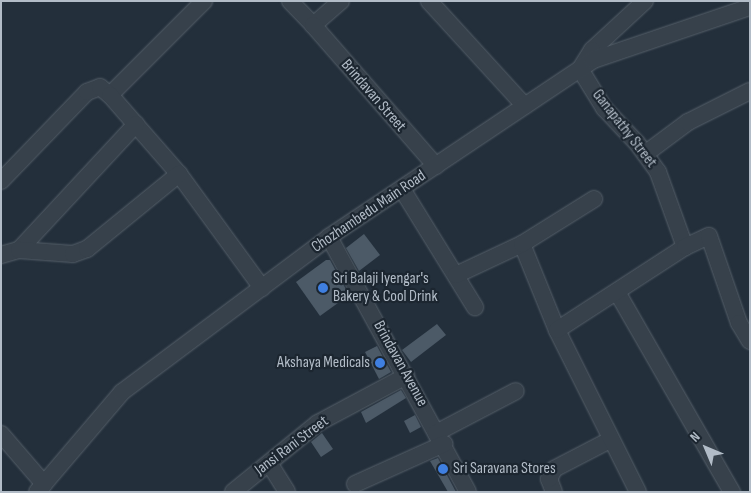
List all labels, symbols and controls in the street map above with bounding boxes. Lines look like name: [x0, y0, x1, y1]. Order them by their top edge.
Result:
street label: Brindavan Street: [336, 56, 410, 136]
street label: Ganapathy Street: [587, 86, 661, 172]
street label: Chozhambedu Main Road: [308, 167, 430, 257]
place label: Sri Balaji Iyengar's Bakery & Cool Drink: [333, 269, 437, 307]
marker: Sri Balaji Iyengar's Bakery & Cool Drink: [317, 282, 329, 294]
street label: Brindavan Avenue: [369, 318, 431, 410]
place label: Akshaya Medicals: [277, 353, 370, 373]
marker: Akshaya Medicals: [374, 357, 386, 369]
street label: Jansi Rani Street: [251, 412, 333, 480]
north arrow: [681, 423, 731, 473]
text: N: [686, 428, 704, 446]
place label: Sri Saravana Stores: [453, 459, 556, 479]
marker: Sri Saravana Stores: [437, 463, 449, 475]

